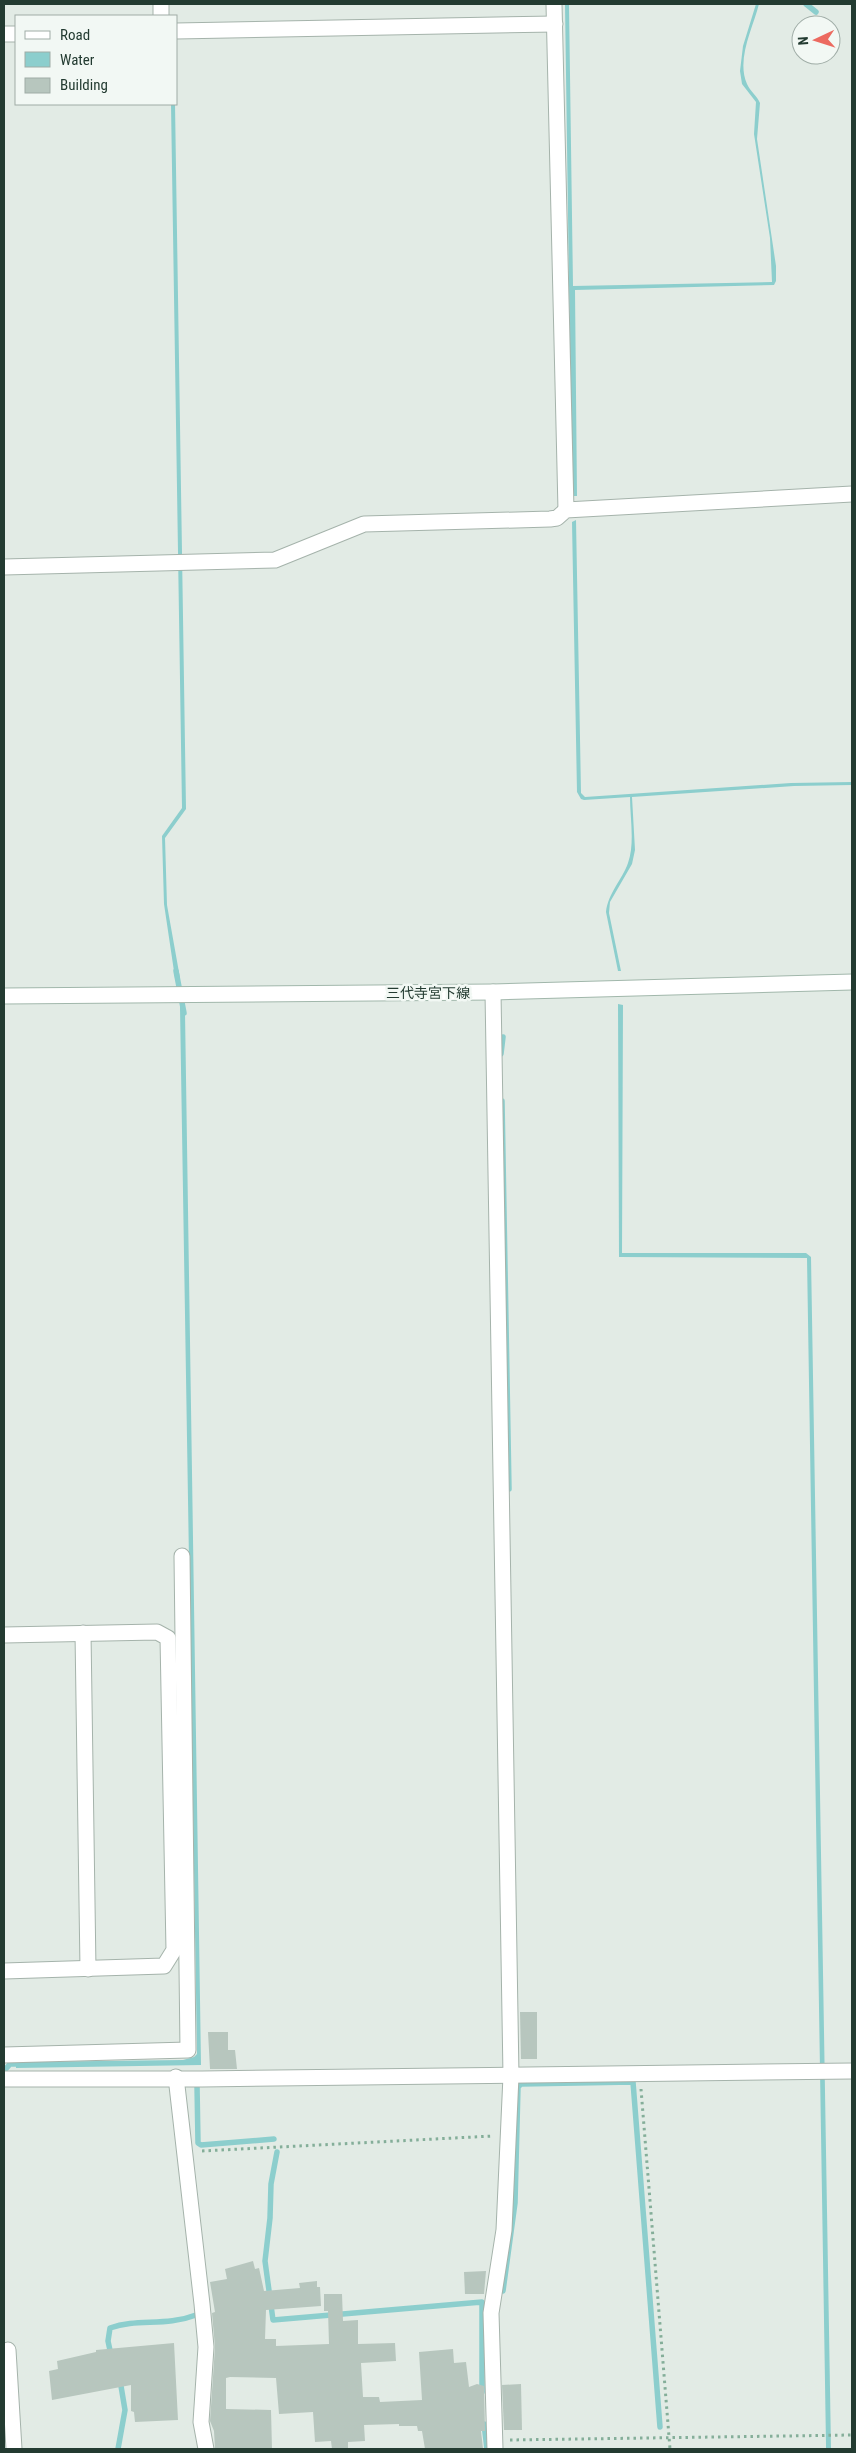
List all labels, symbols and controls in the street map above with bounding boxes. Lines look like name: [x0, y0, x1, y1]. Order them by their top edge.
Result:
legend: [15, 15, 178, 105]
north arrow: [791, 15, 841, 65]
text: Road: [60, 26, 90, 44]
text: N: [795, 36, 811, 46]
text: Water: [60, 51, 95, 69]
text: Building: [60, 76, 108, 94]
street label: 三代寺宮下線: [386, 985, 470, 1001]

